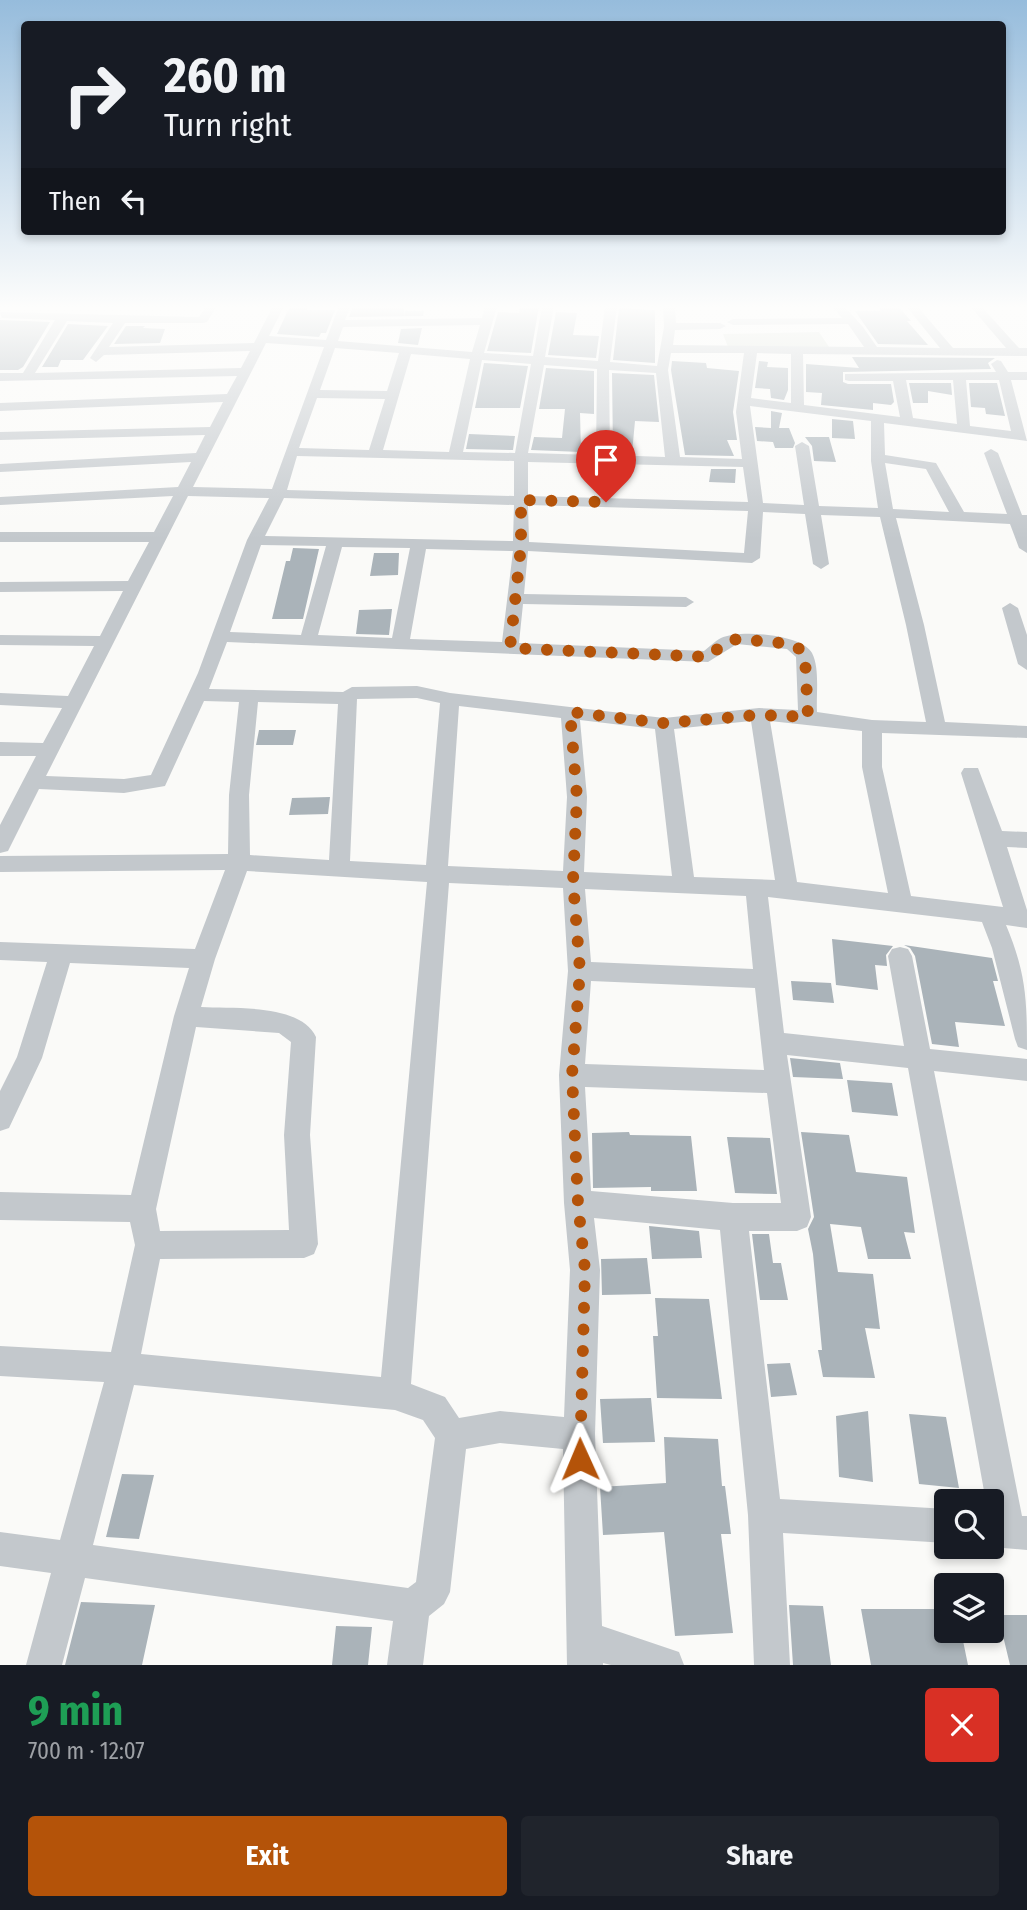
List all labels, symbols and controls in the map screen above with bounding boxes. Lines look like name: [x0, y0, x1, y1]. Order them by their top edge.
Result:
text: 260 m: [164, 46, 287, 105]
icon: right: [49, 49, 140, 140]
text: Turn right: [164, 106, 291, 144]
icon: left: [115, 182, 153, 220]
text: Then: [49, 186, 101, 217]
pin: [576, 430, 636, 502]
icon: arrive: [587, 441, 625, 479]
position arrow: [543, 1422, 617, 1496]
map controls: [934, 1489, 1004, 1643]
button: search: [934, 1489, 1004, 1559]
button: layers: [934, 1573, 1004, 1643]
text: 9 min: [28, 1686, 123, 1736]
button: close: [925, 1688, 999, 1762]
text: 700 m · 12:07: [28, 1737, 145, 1765]
button: Exit: [28, 1816, 507, 1896]
button: Share: [521, 1816, 999, 1896]

